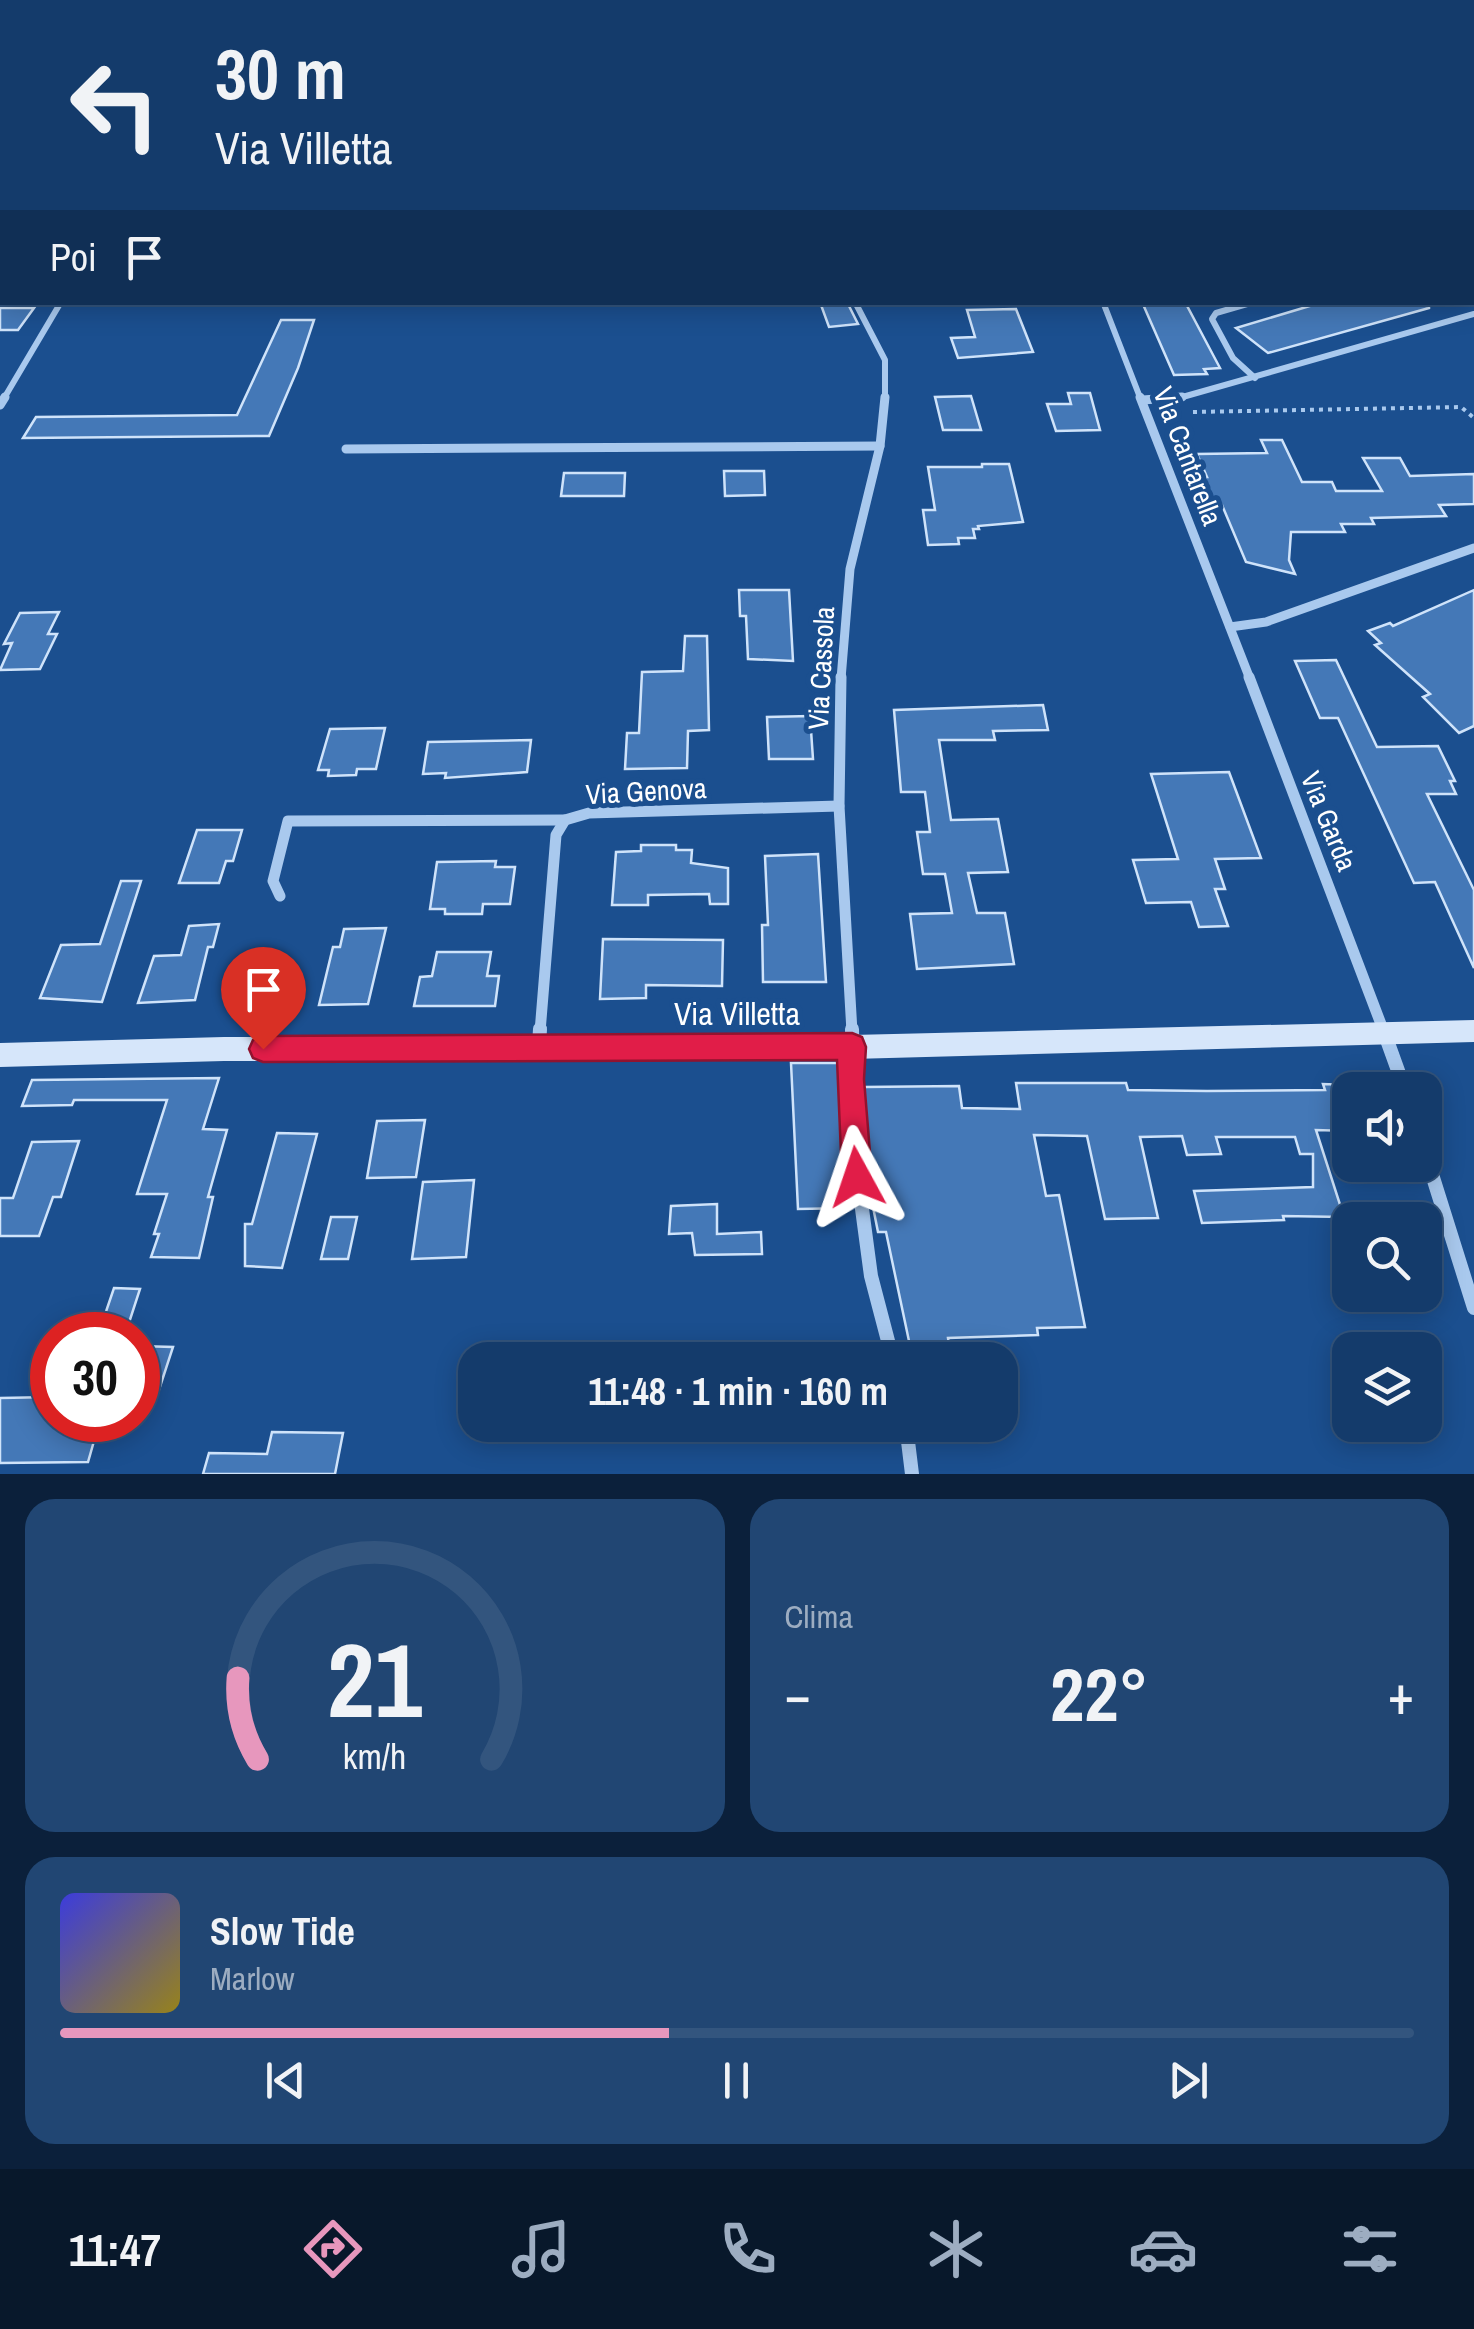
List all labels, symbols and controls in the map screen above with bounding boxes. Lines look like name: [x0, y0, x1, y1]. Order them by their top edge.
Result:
text: 30 m: [215, 27, 346, 121]
icon: left: [50, 40, 180, 170]
text: Via Villetta: [215, 117, 392, 178]
icon: arrive: [117, 230, 172, 285]
text: Poi: [50, 232, 97, 283]
street label: Via Cantarella: [1144, 381, 1232, 531]
street label: Via Cassola: [799, 605, 843, 731]
street label: Via Garda: [1292, 766, 1366, 877]
street label: Via Genova: [585, 769, 708, 813]
pin: [221, 947, 306, 1050]
icon: arrive: [236, 962, 291, 1017]
street label: Via Villetta: [674, 992, 800, 1035]
map controls: [1332, 1072, 1442, 1442]
button: sound: [1332, 1072, 1442, 1182]
position arrow: [805, 1125, 909, 1229]
button: search: [1332, 1202, 1442, 1312]
speed limit sign: 30: [30, 1312, 160, 1442]
button: layers: [1332, 1332, 1442, 1442]
text: 11:48 · 1 min · 160 m: [588, 1366, 888, 1417]
text: Clima: [785, 1595, 853, 1638]
text: 21: [327, 1609, 423, 1749]
text: 22°: [1050, 1643, 1148, 1744]
text: −: [785, 1657, 811, 1731]
text: +: [1388, 1657, 1414, 1731]
text: km/h: [343, 1732, 407, 1780]
text: Slow Tide: [210, 1906, 355, 1957]
text: Marlow: [210, 1957, 295, 2000]
icon: previous: [258, 2053, 313, 2108]
icon: pause: [709, 2053, 764, 2108]
icon: next: [1161, 2053, 1216, 2108]
icon: directions: [298, 2214, 368, 2284]
icon: music: [506, 2214, 576, 2284]
icon: phone: [713, 2214, 783, 2284]
icon: climate: [921, 2214, 991, 2284]
icon: car: [1128, 2214, 1198, 2284]
icon: filters: [1335, 2214, 1405, 2284]
text: 11:47: [69, 2219, 161, 2280]

